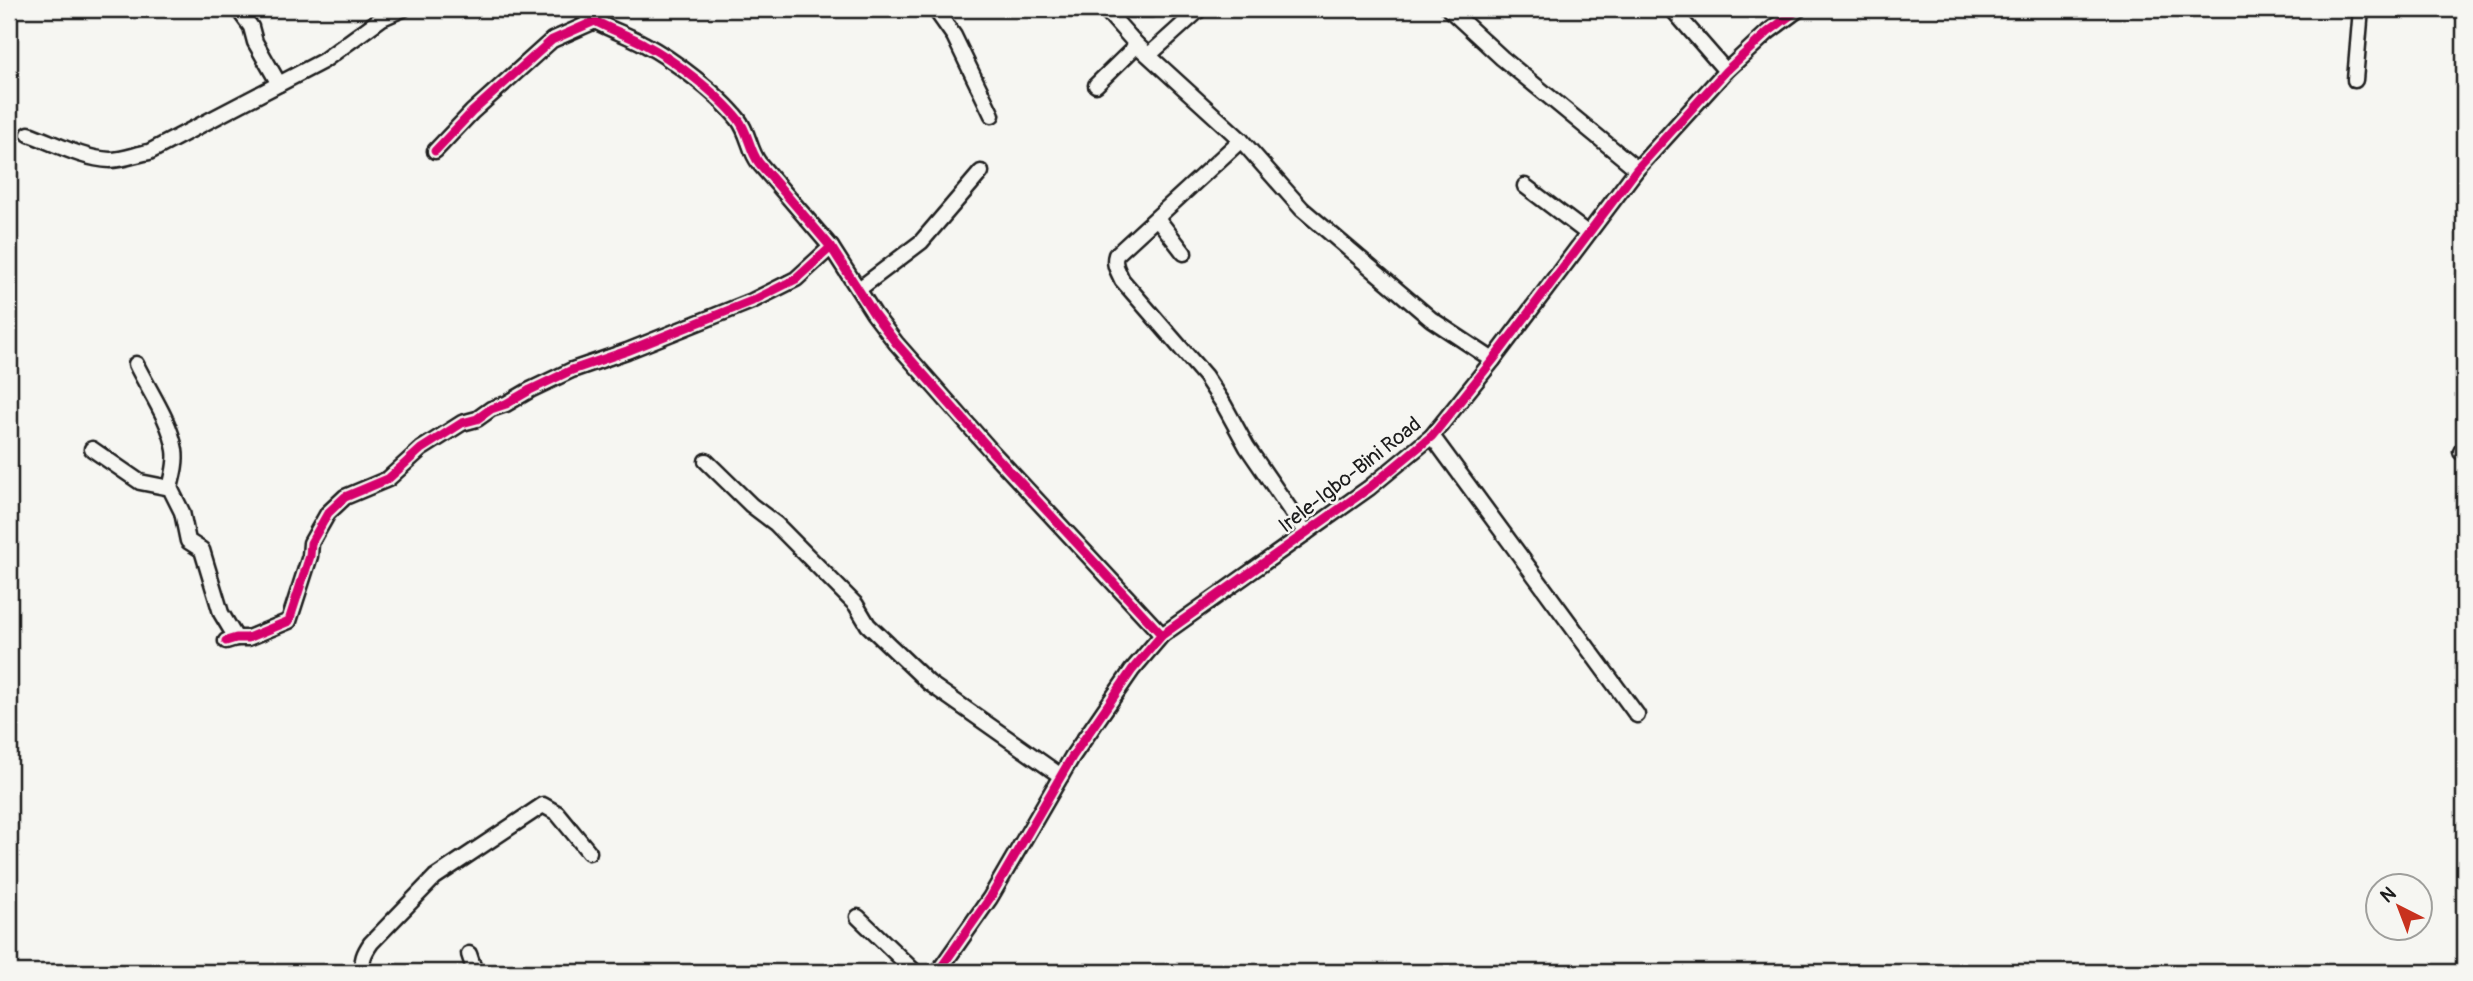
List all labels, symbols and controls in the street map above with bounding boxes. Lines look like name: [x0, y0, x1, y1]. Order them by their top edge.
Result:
street label: Irele-Igbo-Bini Road: [1273, 411, 1427, 539]
north arrow: [2364, 872, 2434, 942]
text: N: [2375, 882, 2401, 908]

